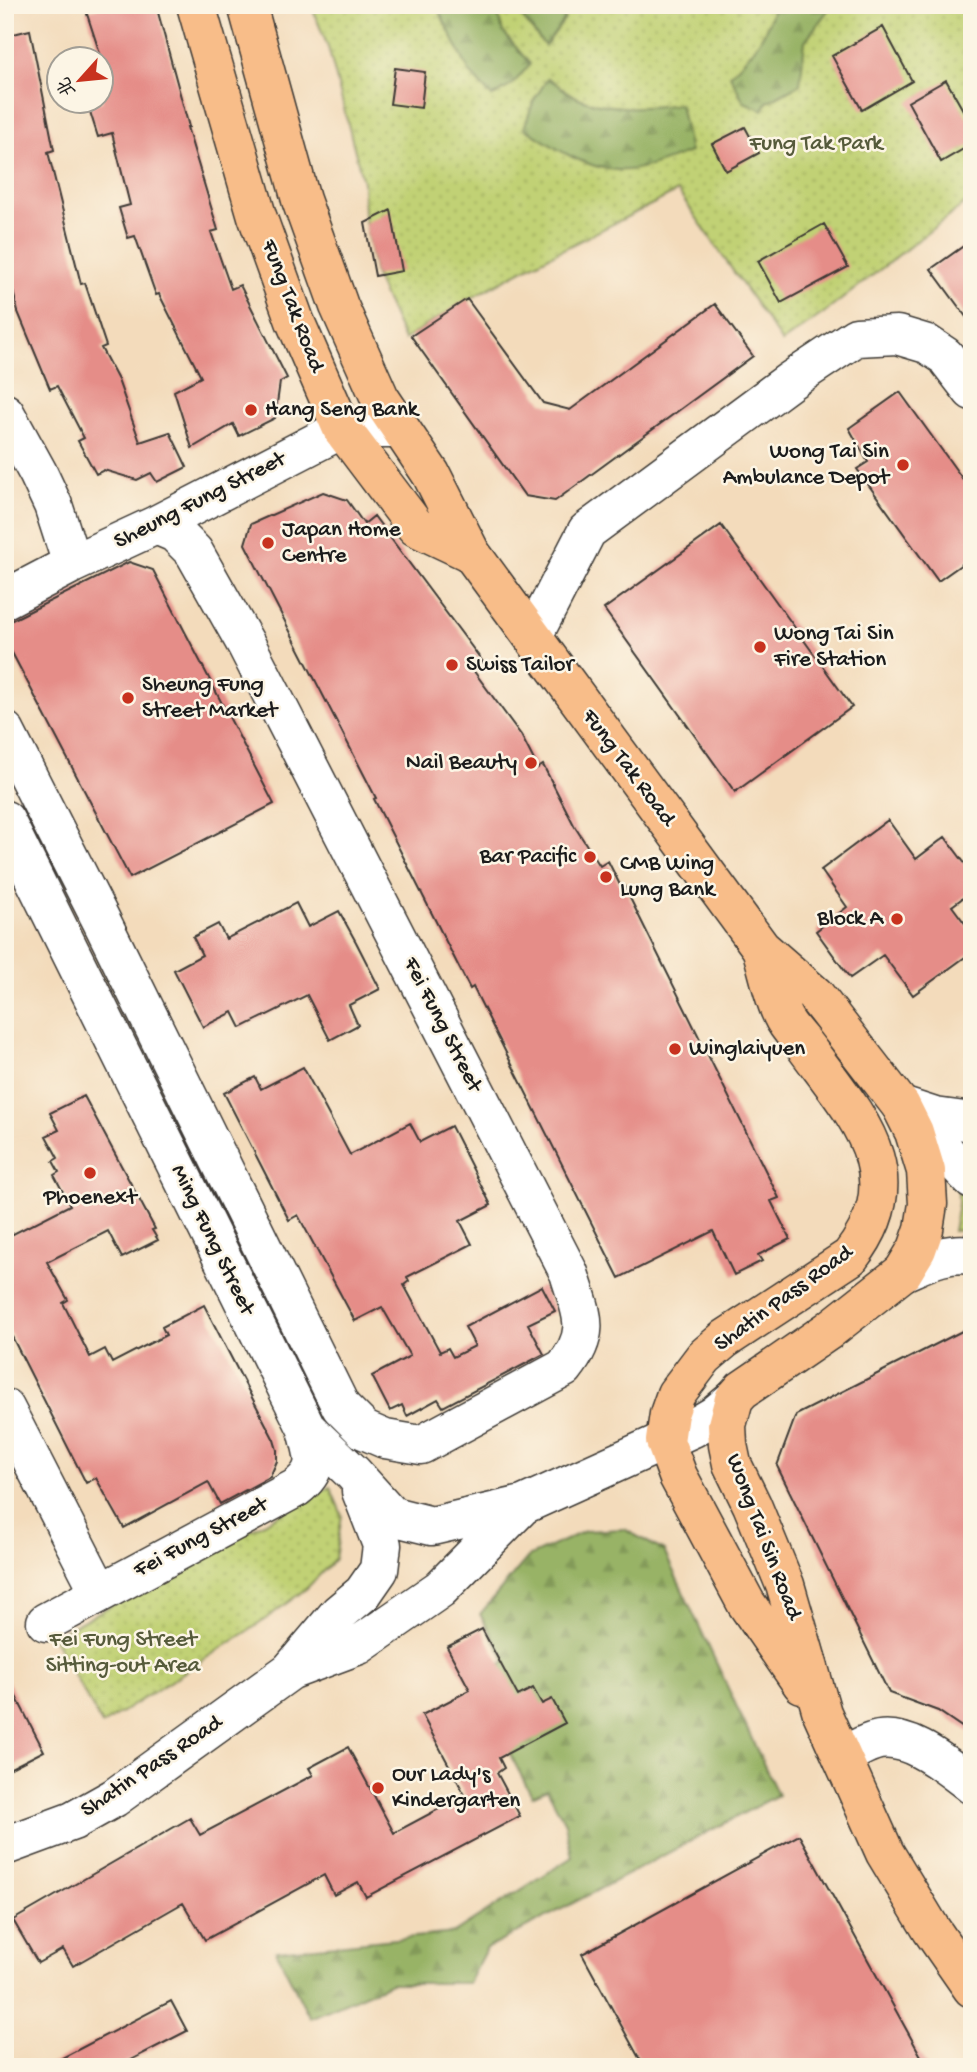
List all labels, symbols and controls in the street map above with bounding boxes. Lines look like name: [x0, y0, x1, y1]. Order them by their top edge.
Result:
north arrow: [46, 46, 116, 116]
text: 北: [53, 72, 83, 100]
park label: Fung Tak Park: [748, 131, 885, 158]
street label: Fung Tak Road: [254, 235, 330, 377]
place label: Hang Seng Bank: [265, 397, 421, 424]
marker: Hang Seng Bank: [243, 402, 259, 418]
place label: Wong Tai Sin Ambulance Depot: [723, 439, 891, 492]
street label: Sheung Fung Street: [110, 445, 292, 556]
marker: Wong Tai Sin Ambulance Depot: [895, 457, 911, 473]
place label: Japan Home Centre: [282, 517, 402, 570]
marker: Japan Home Centre: [260, 535, 276, 551]
place label: Wong Tai Sin Fire Station: [773, 621, 894, 674]
marker: Wong Tai Sin Fire Station: [752, 639, 768, 655]
place label: Swiss Tailor: [466, 652, 575, 679]
marker: Swiss Tailor: [444, 657, 460, 673]
place label: Sheung Fung Street Market: [142, 672, 279, 725]
marker: Sheung Fung Street Market: [120, 690, 136, 706]
street label: Fung Tak Road: [575, 703, 682, 833]
place label: Nail Beauty: [406, 750, 517, 777]
marker: Nail Beauty: [523, 755, 539, 771]
place label: Bar Pacific: [479, 844, 577, 871]
marker: Bar Pacific: [582, 849, 598, 865]
place label: CMB Wing Lung Bank: [620, 851, 717, 904]
marker: CMB Wing Lung Bank: [598, 869, 614, 885]
place label: Block A: [816, 906, 884, 933]
marker: Block A: [889, 911, 905, 927]
street label: Fei Fung Street: [396, 952, 488, 1098]
place label: Winglaiyuen: [689, 1036, 805, 1063]
marker: Winglaiyuen: [667, 1041, 683, 1057]
street label: Ming Fung Street: [164, 1160, 261, 1321]
marker: Phoenext: [82, 1165, 98, 1181]
place label: Phoenext: [42, 1185, 138, 1212]
street label: Shatin Pass Road: [709, 1239, 860, 1358]
street label: Wong Tai Sin Road: [719, 1450, 808, 1625]
street label: Fei Fung Street: [129, 1491, 274, 1585]
park label: Fei Fung Street Sitting-out Area: [46, 1627, 202, 1680]
street label: Shatin Pass Road: [76, 1709, 229, 1824]
place label: Our Lady's Kindergarten: [392, 1762, 520, 1815]
marker: Our Lady's Kindergarten: [370, 1780, 386, 1796]

